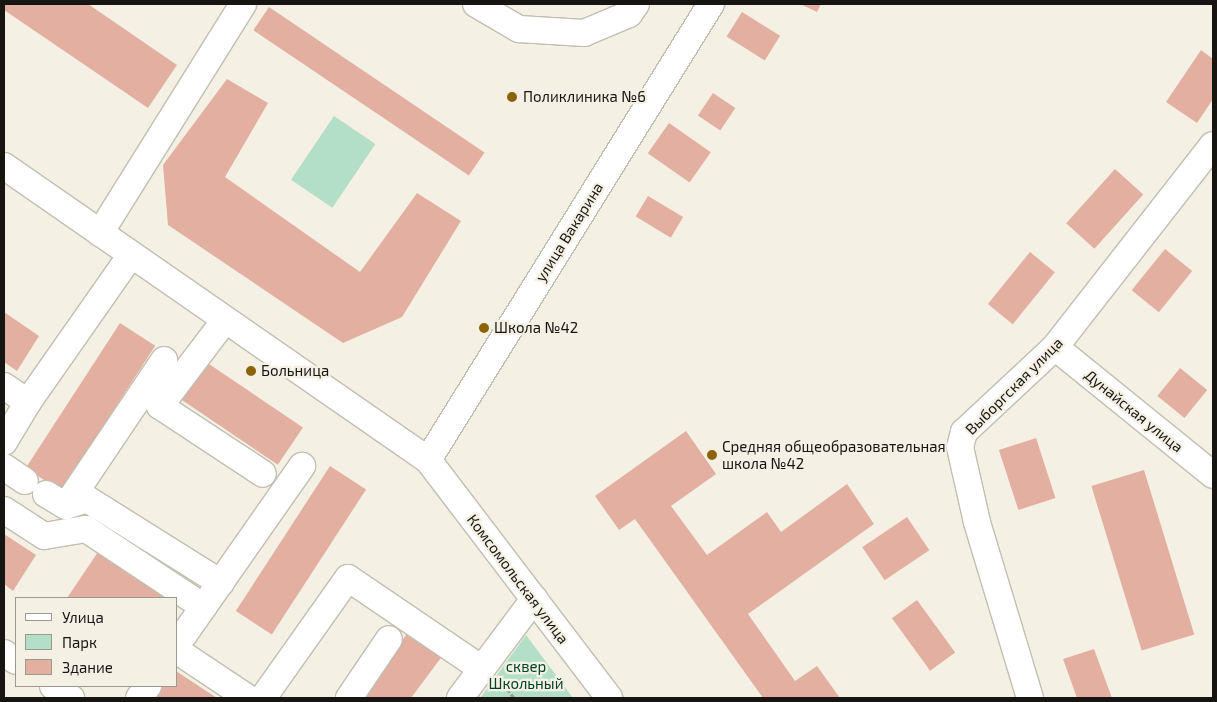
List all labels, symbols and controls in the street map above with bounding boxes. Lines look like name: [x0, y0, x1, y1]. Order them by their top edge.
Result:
place label: Поликлиника №6: [523, 88, 646, 106]
marker: Поликлиника №6: [505, 90, 519, 104]
street label: улица Вакарина: [531, 179, 607, 285]
place label: Школа №42: [494, 319, 578, 337]
marker: Школа №42: [478, 322, 490, 334]
street label: Выборгская улица: [962, 334, 1066, 438]
place label: Больница: [261, 362, 329, 380]
marker: Больница: [245, 365, 257, 377]
street label: Дунайская улица: [1081, 366, 1187, 456]
place label: Средняя общеобразовательная школа №42: [722, 437, 946, 472]
marker: Средняя общеобразовательная школа №42: [706, 449, 718, 461]
street label: Комсомольская улица: [463, 511, 573, 647]
legend: [15, 597, 178, 687]
text: Улица: [62, 608, 104, 626]
text: Парк: [62, 633, 97, 651]
park label: сквер Школьный: [489, 657, 563, 692]
text: Здание: [62, 658, 113, 676]

